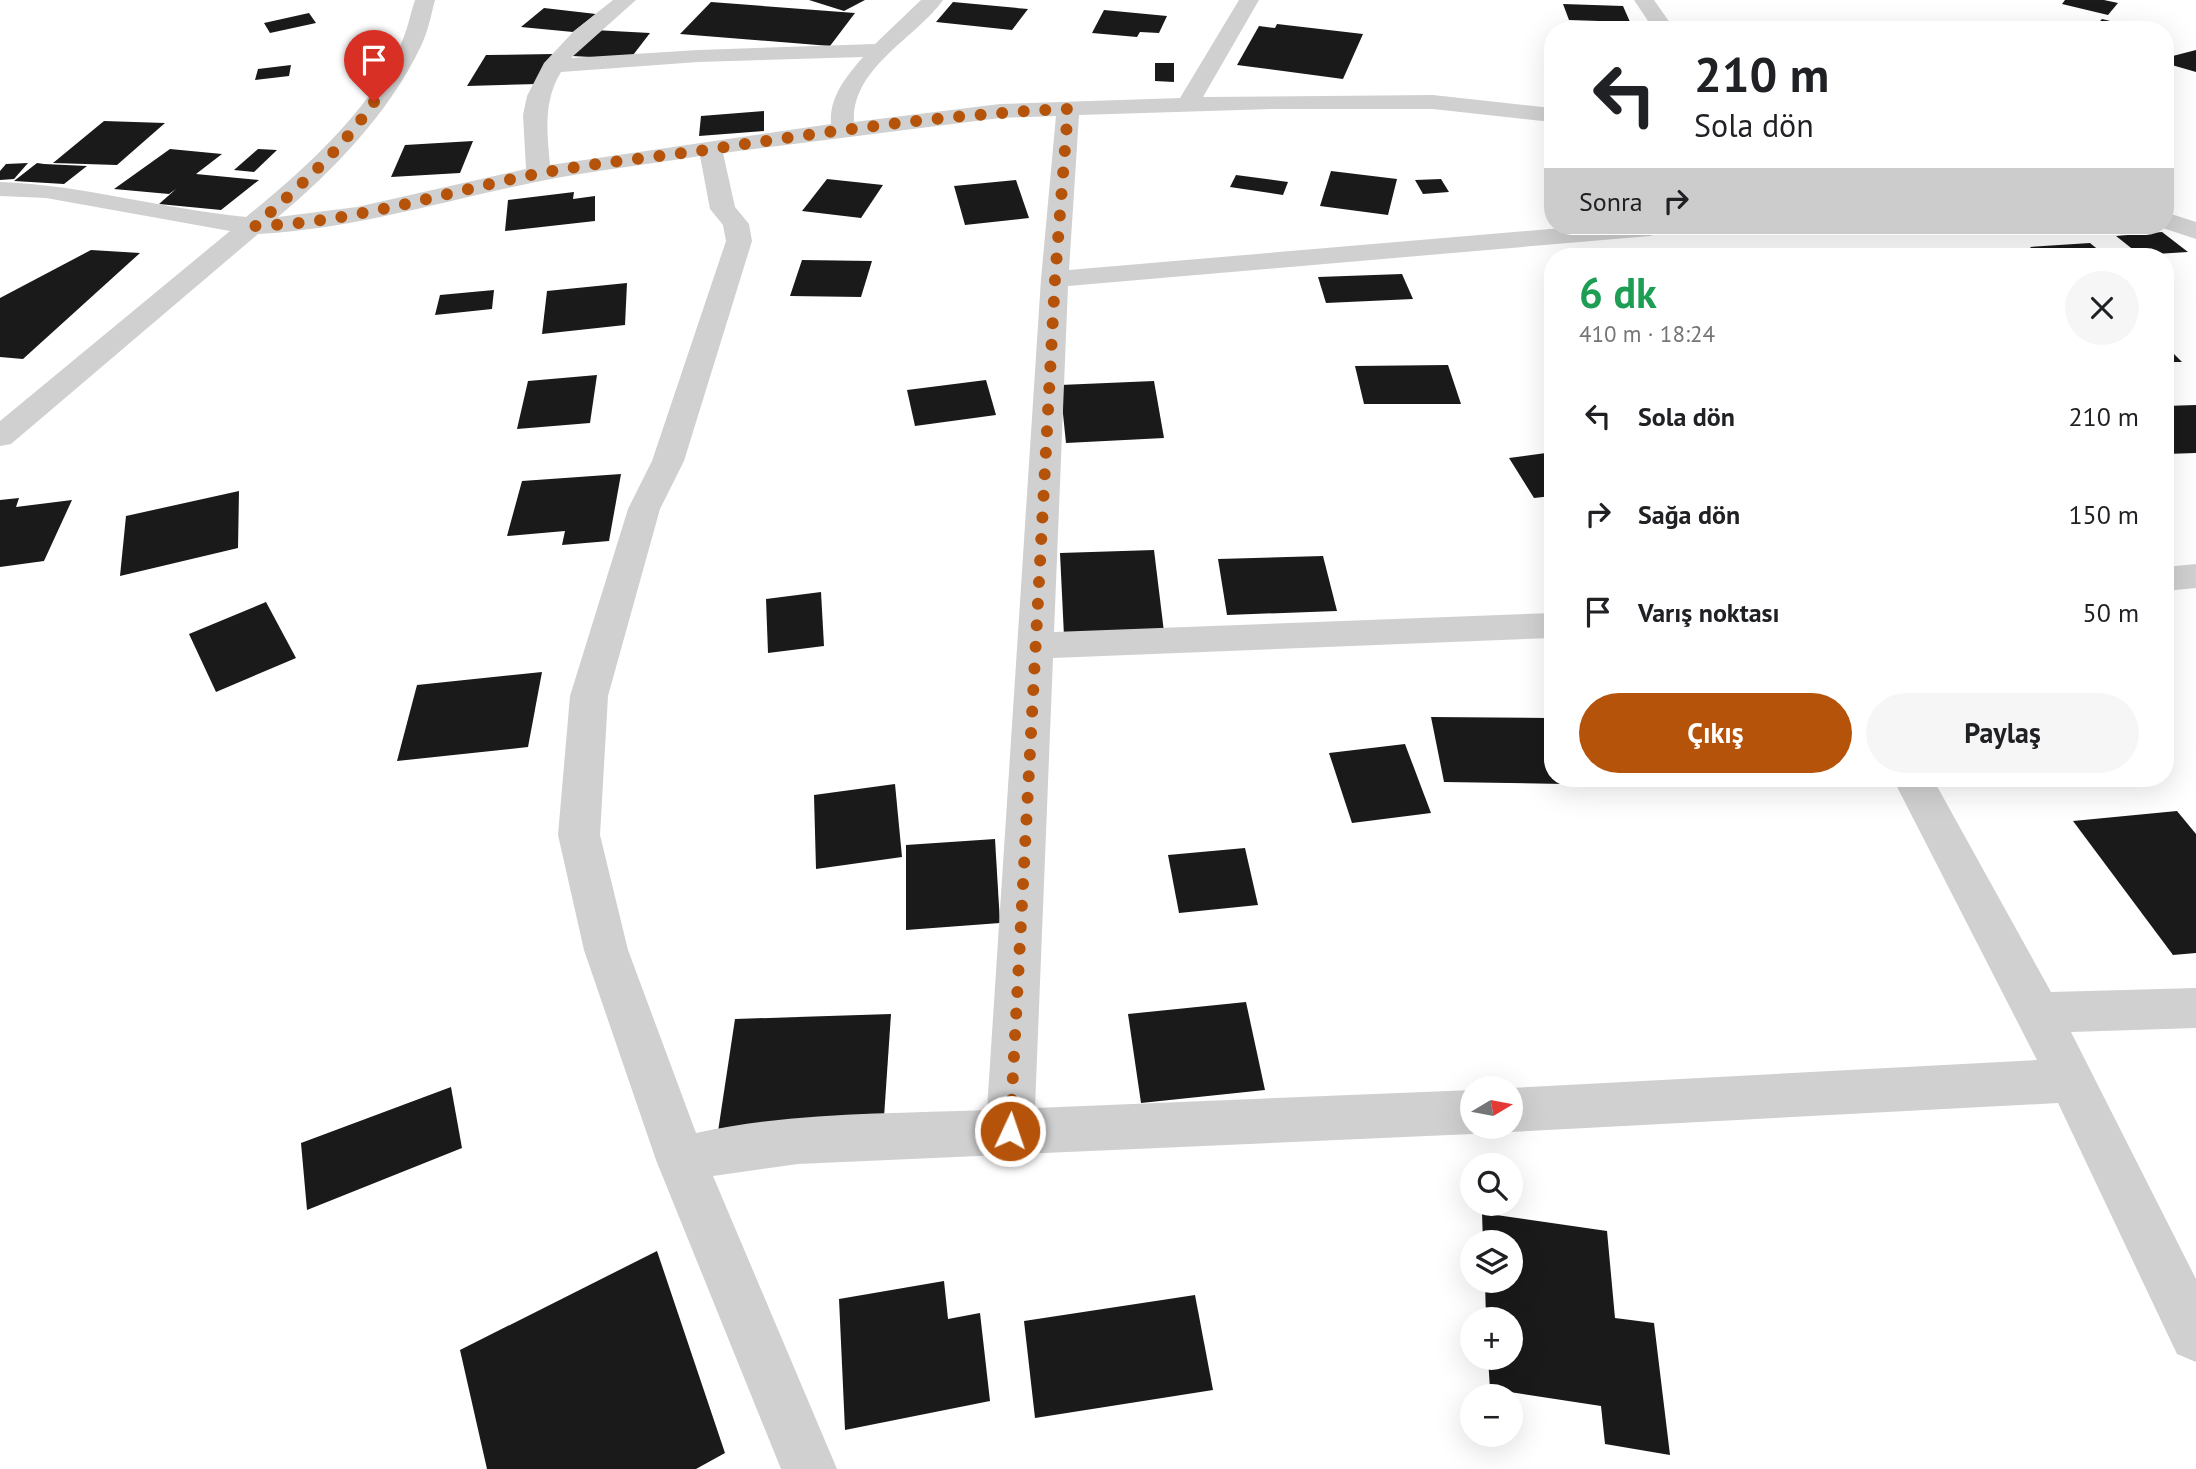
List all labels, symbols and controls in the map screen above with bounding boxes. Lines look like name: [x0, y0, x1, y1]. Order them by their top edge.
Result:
pin: [344, 30, 404, 102]
icon: arrive: [355, 41, 393, 79]
text: 210 m: [1694, 42, 1829, 106]
icon: left: [1579, 49, 1670, 140]
text: Sola dön: [1694, 104, 1814, 146]
icon: right: [1657, 182, 1695, 220]
text: Sonra: [1579, 185, 1643, 218]
text: 6 dk: [1579, 265, 1657, 320]
button: close: [2065, 271, 2139, 345]
text: 410 m · 18:24: [1579, 319, 1715, 348]
icon: left: [1579, 397, 1617, 435]
text: Sola dön: [1638, 400, 1735, 433]
text: 210 m: [2068, 400, 2139, 433]
icon: right: [1579, 495, 1617, 533]
text: Sağa dön: [1638, 498, 1740, 531]
text: 150 m: [2068, 498, 2139, 531]
icon: arrive: [1579, 593, 1617, 631]
text: Varış noktası: [1638, 596, 1780, 629]
text: 50 m: [2083, 596, 2139, 629]
button: Çıkış: [1579, 693, 1852, 773]
button: Paylaş: [1866, 693, 2139, 773]
north arrow: [1460, 1076, 1522, 1139]
map controls: [1460, 1076, 1523, 1447]
position arrow: [973, 1094, 1047, 1168]
button: search: [1460, 1153, 1523, 1216]
button: layers: [1460, 1230, 1523, 1293]
button: +: [1460, 1307, 1523, 1370]
button: −: [1460, 1384, 1523, 1447]

